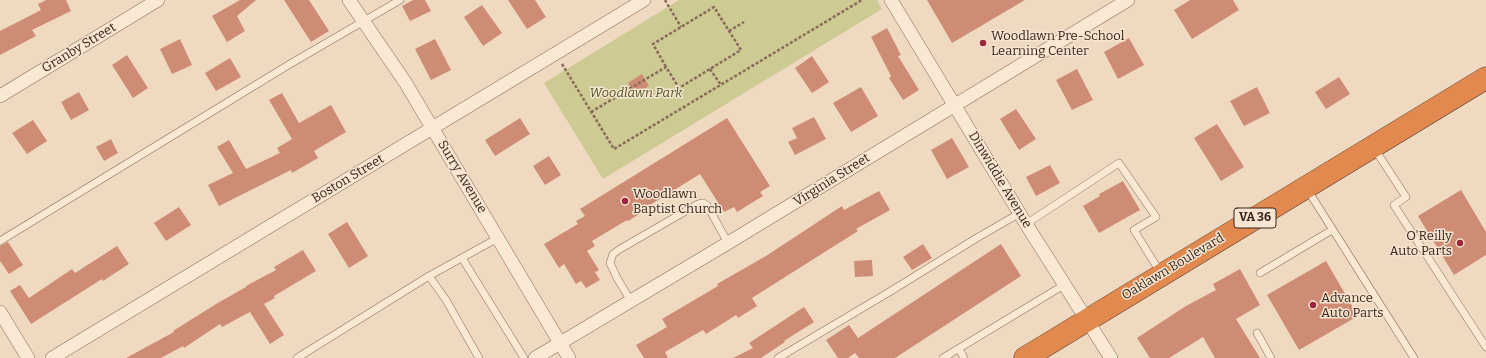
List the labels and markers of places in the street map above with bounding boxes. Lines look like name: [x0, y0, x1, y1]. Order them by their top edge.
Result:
place label: Woodlawn Pre-School Learning Center: [991, 28, 1124, 59]
marker: Woodlawn Pre-School Learning Center: [978, 38, 988, 48]
place label: Woodlawn Baptist Church: [633, 186, 722, 217]
marker: Woodlawn Baptist Church: [620, 196, 630, 206]
place label: O'Reilly Auto Parts: [1389, 228, 1452, 259]
marker: O'Reilly Auto Parts: [1455, 238, 1465, 248]
place label: Advance Auto Parts: [1321, 290, 1384, 321]
marker: Advance Auto Parts: [1308, 300, 1318, 310]

